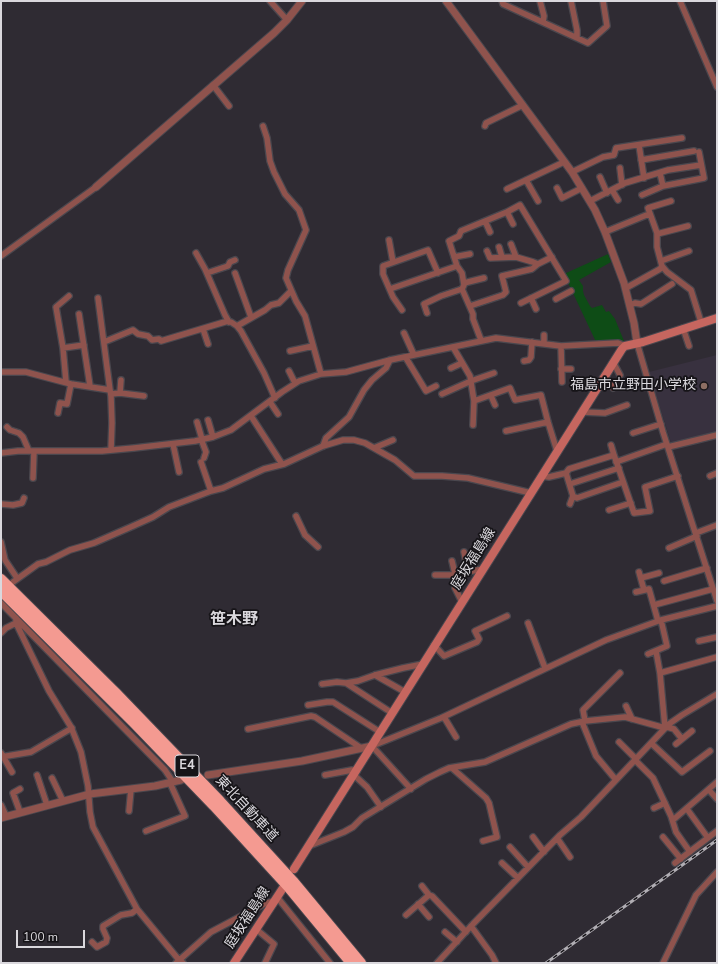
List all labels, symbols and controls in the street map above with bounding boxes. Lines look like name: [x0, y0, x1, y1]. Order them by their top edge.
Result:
place label: 福島市立野田小学校: [570, 378, 696, 394]
marker: 福島市立野田小学校: [699, 381, 709, 391]
street label: 庭坂福島線: [448, 525, 500, 593]
district label: 笹木野: [210, 610, 258, 630]
road number: E4: [175, 755, 199, 777]
street label: 東北自動車道: [211, 773, 281, 845]
street label: 庭坂福島線: [222, 884, 274, 952]
scale bar: [18, 922, 87, 948]
text: 100 m: [23, 929, 58, 945]

